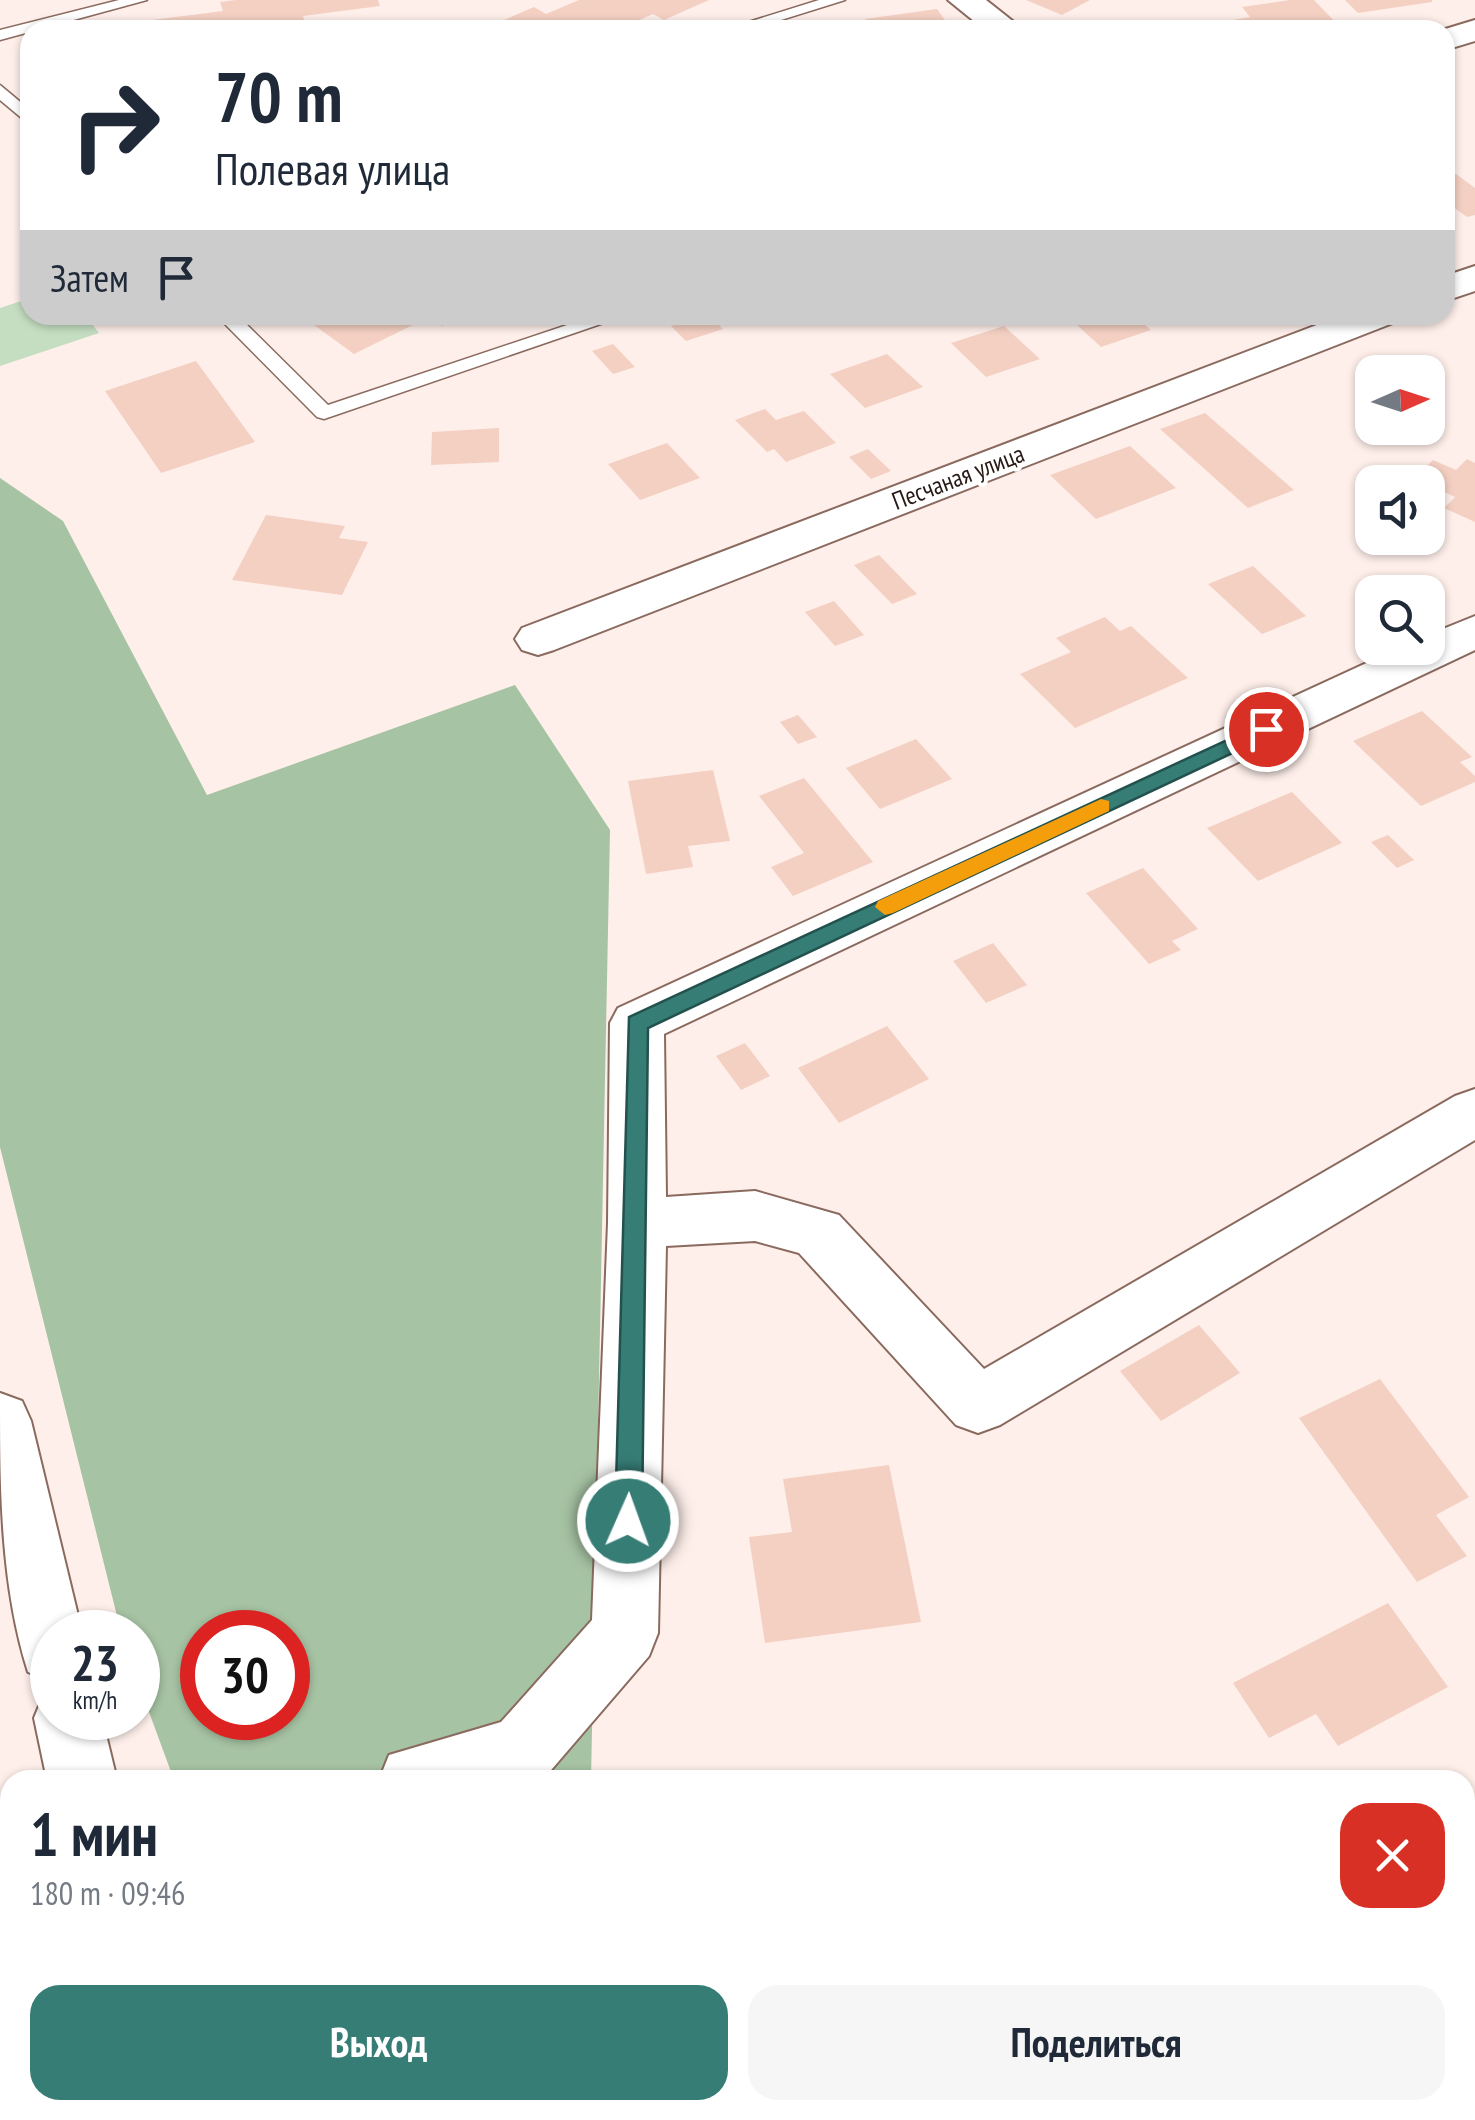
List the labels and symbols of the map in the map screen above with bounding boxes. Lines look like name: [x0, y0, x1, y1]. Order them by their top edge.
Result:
north arrow: [1355, 355, 1445, 445]
street label: Песчаная улица: [887, 437, 1029, 517]
pin: [1224, 687, 1309, 772]
position arrow: [576, 1469, 680, 1573]
speed limit sign: 30: [180, 1610, 310, 1740]

